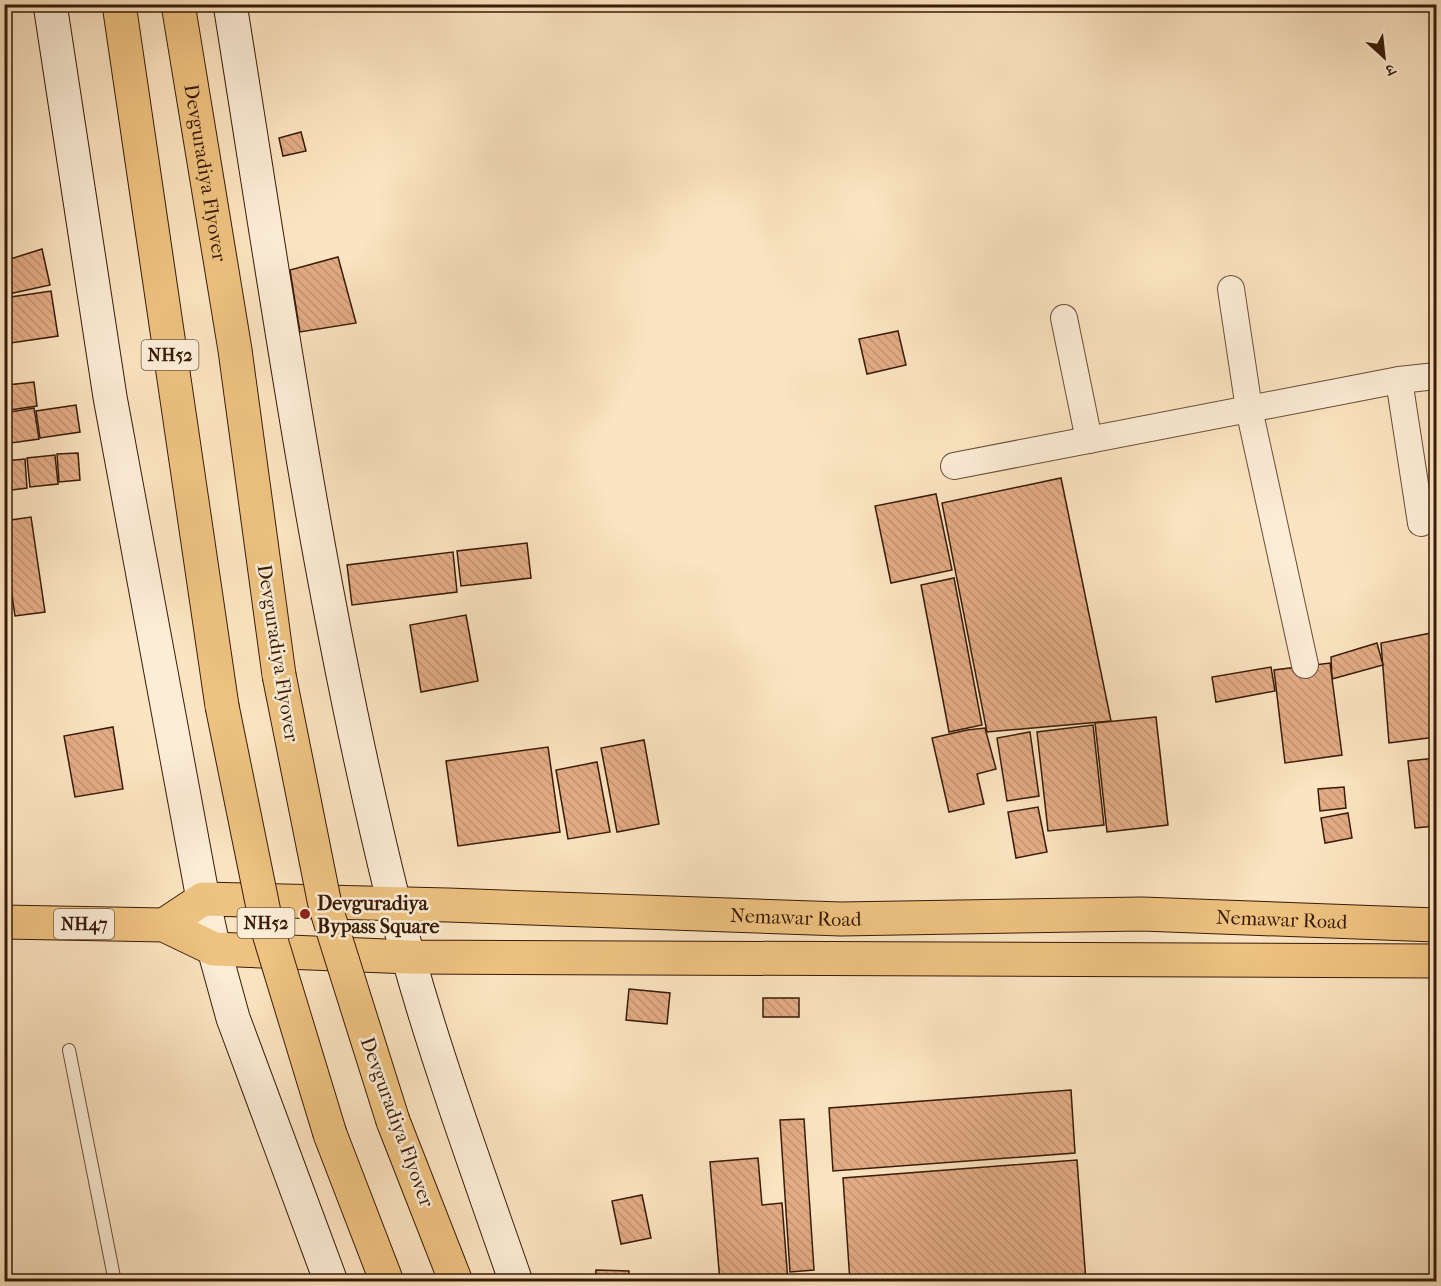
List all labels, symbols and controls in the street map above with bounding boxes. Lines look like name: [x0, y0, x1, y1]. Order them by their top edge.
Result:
north arrow: [1354, 27, 1414, 87]
text: उ: [1381, 59, 1399, 81]
street label: Devguradiya Flyover: [180, 82, 232, 264]
road number: NH52: [142, 340, 198, 370]
street label: Devguradiya Flyover: [253, 563, 303, 744]
place label: Devguradiya Bypass Square: [317, 892, 439, 938]
street label: Nemawar Road: [730, 904, 863, 931]
street label: Nemawar Road: [1216, 905, 1349, 933]
marker: Devguradiya Bypass Square: [298, 907, 312, 921]
road number: NH52: [238, 908, 294, 938]
road number: NH47: [54, 909, 114, 939]
street label: Devguradiya Flyover: [356, 1034, 439, 1211]

